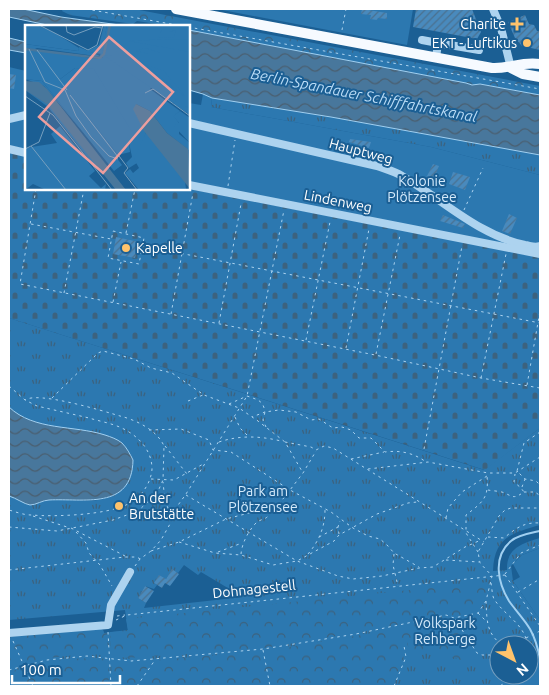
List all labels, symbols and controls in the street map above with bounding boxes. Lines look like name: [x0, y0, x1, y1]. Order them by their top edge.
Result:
place label: Charite: [460, 16, 506, 32]
marker: Charite: [510, 17, 524, 31]
inset map: [25, 25, 190, 190]
place label: EKT - Luftikus: [432, 35, 517, 51]
marker: EKT - Luftikus: [521, 37, 533, 49]
water label: Berlin-Spandauer Schifffahrtskanal: [250, 65, 479, 125]
street label: Hauptweg: [327, 135, 395, 167]
park label: Kolonie Plötzensee: [387, 173, 457, 205]
street label: Lindenweg: [303, 187, 373, 215]
place label: Kapelle: [136, 240, 183, 256]
marker: Kapelle: [120, 242, 132, 254]
park label: Park am Plötzensee: [228, 483, 298, 515]
place label: An der Brutstätte: [129, 490, 194, 522]
marker: An der Brutstätte: [113, 500, 125, 512]
street label: Dohnagestell: [212, 577, 297, 601]
park label: Volkspark Rehberge: [414, 615, 476, 647]
north arrow: [489, 635, 539, 685]
scale bar: [12, 652, 120, 684]
text: N: [513, 660, 532, 679]
text: 100 m: [20, 661, 62, 678]

